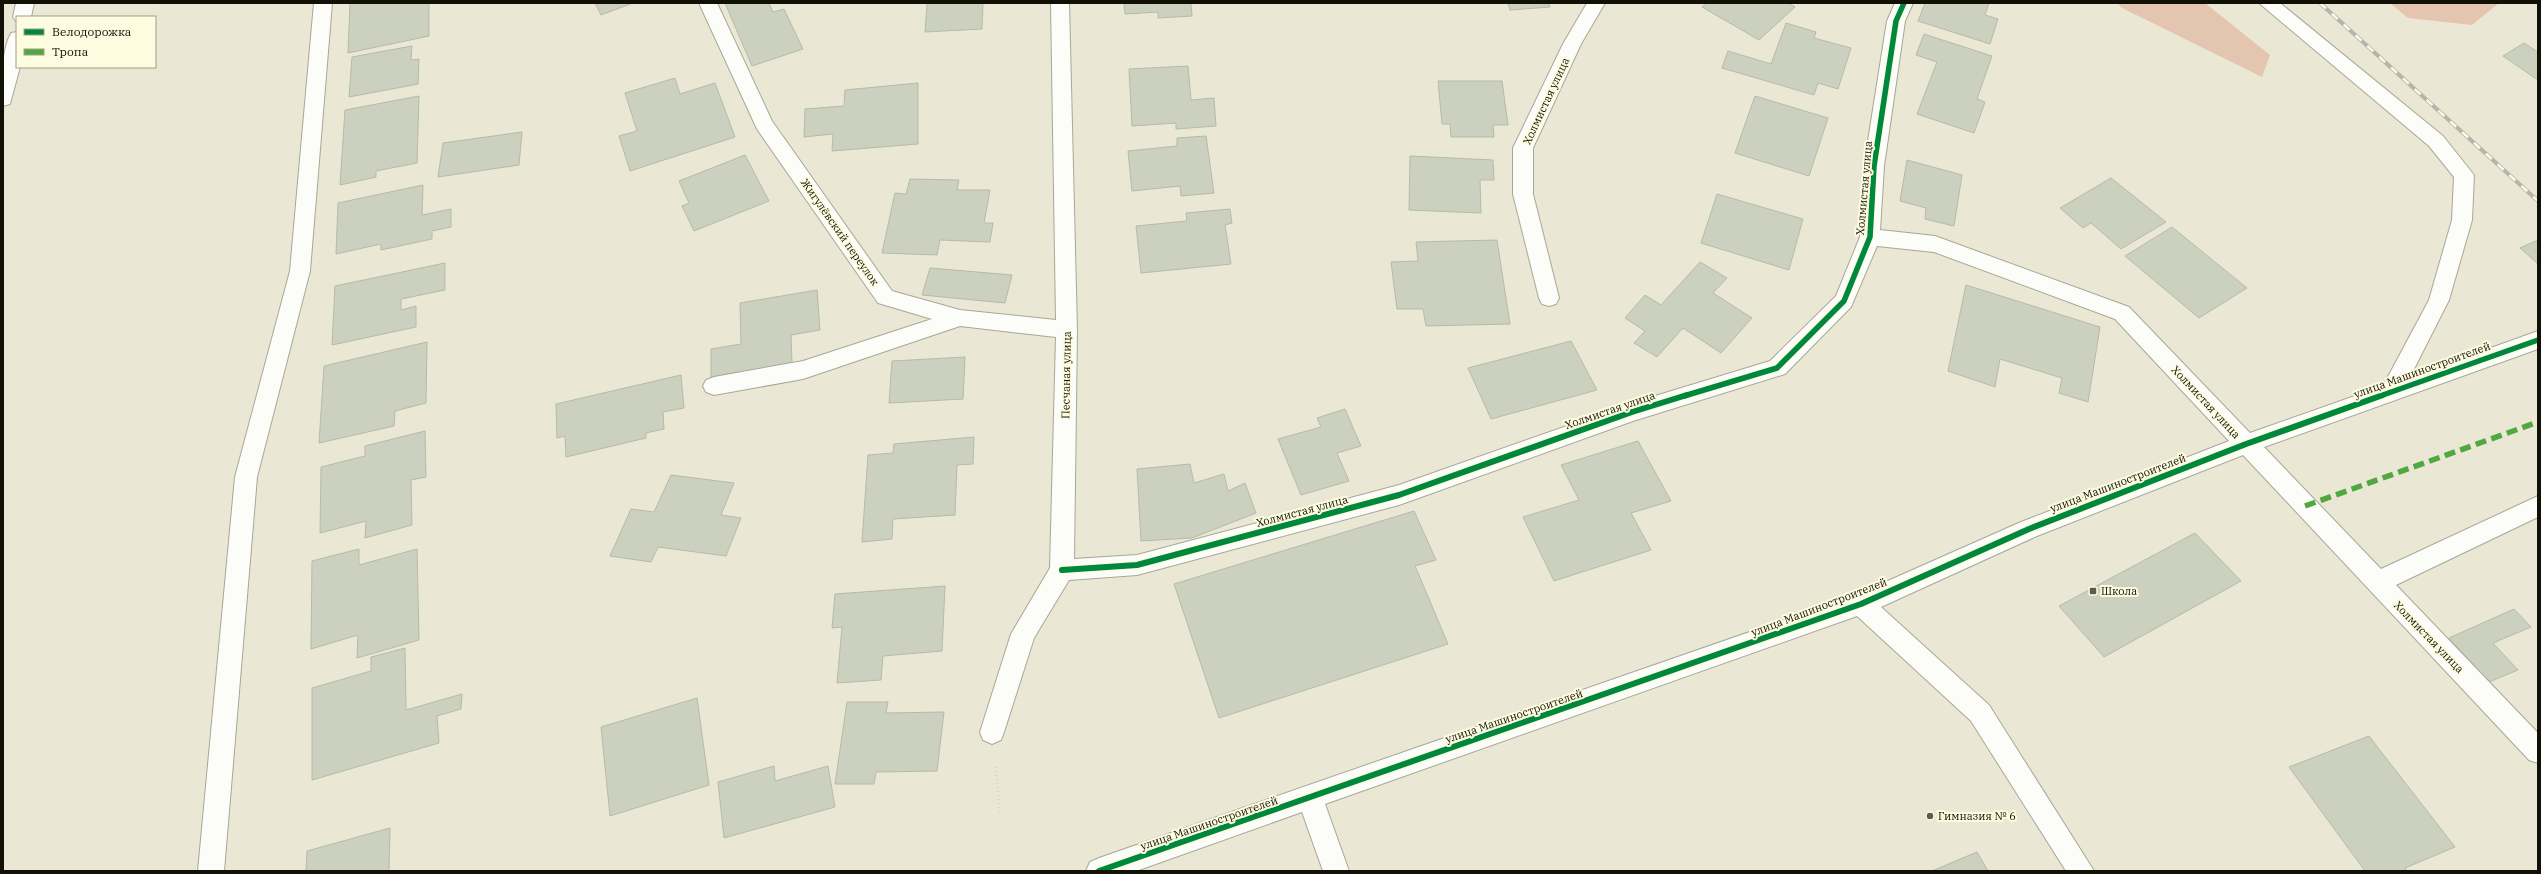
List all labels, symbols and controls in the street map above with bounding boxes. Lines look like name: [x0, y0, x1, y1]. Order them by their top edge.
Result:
legend: [16, 16, 156, 68]
text: Велодорожка: [52, 24, 132, 39]
text: Тропа: [52, 44, 89, 59]
street label: Холмистая улица: [1520, 55, 1572, 147]
street label: Холмистая улица: [1853, 140, 1875, 236]
street label: Жигулёвский переулок: [798, 176, 883, 289]
street label: Песчаная улица: [1058, 331, 1074, 419]
street label: улица Машиностроителей: [2352, 339, 2492, 401]
street label: Холмистая улица: [2169, 363, 2243, 441]
street label: Холмистая улица: [1563, 388, 1657, 432]
street label: улица Машиностроителей: [2048, 451, 2188, 515]
street label: Холмистая улица: [1255, 492, 1349, 530]
street label: улица Машиностроителей: [1749, 575, 1889, 639]
place label: Школа: [2101, 584, 2137, 598]
marker: Школа: [2088, 586, 2098, 596]
street label: Холмистая улица: [2391, 598, 2467, 676]
street label: улица Машиностроителей: [1443, 686, 1585, 746]
street label: улица Машиностроителей: [1138, 793, 1280, 853]
place label: Гимназия № 6: [1938, 809, 2016, 823]
marker: Гимназия № 6: [1925, 811, 1935, 821]

